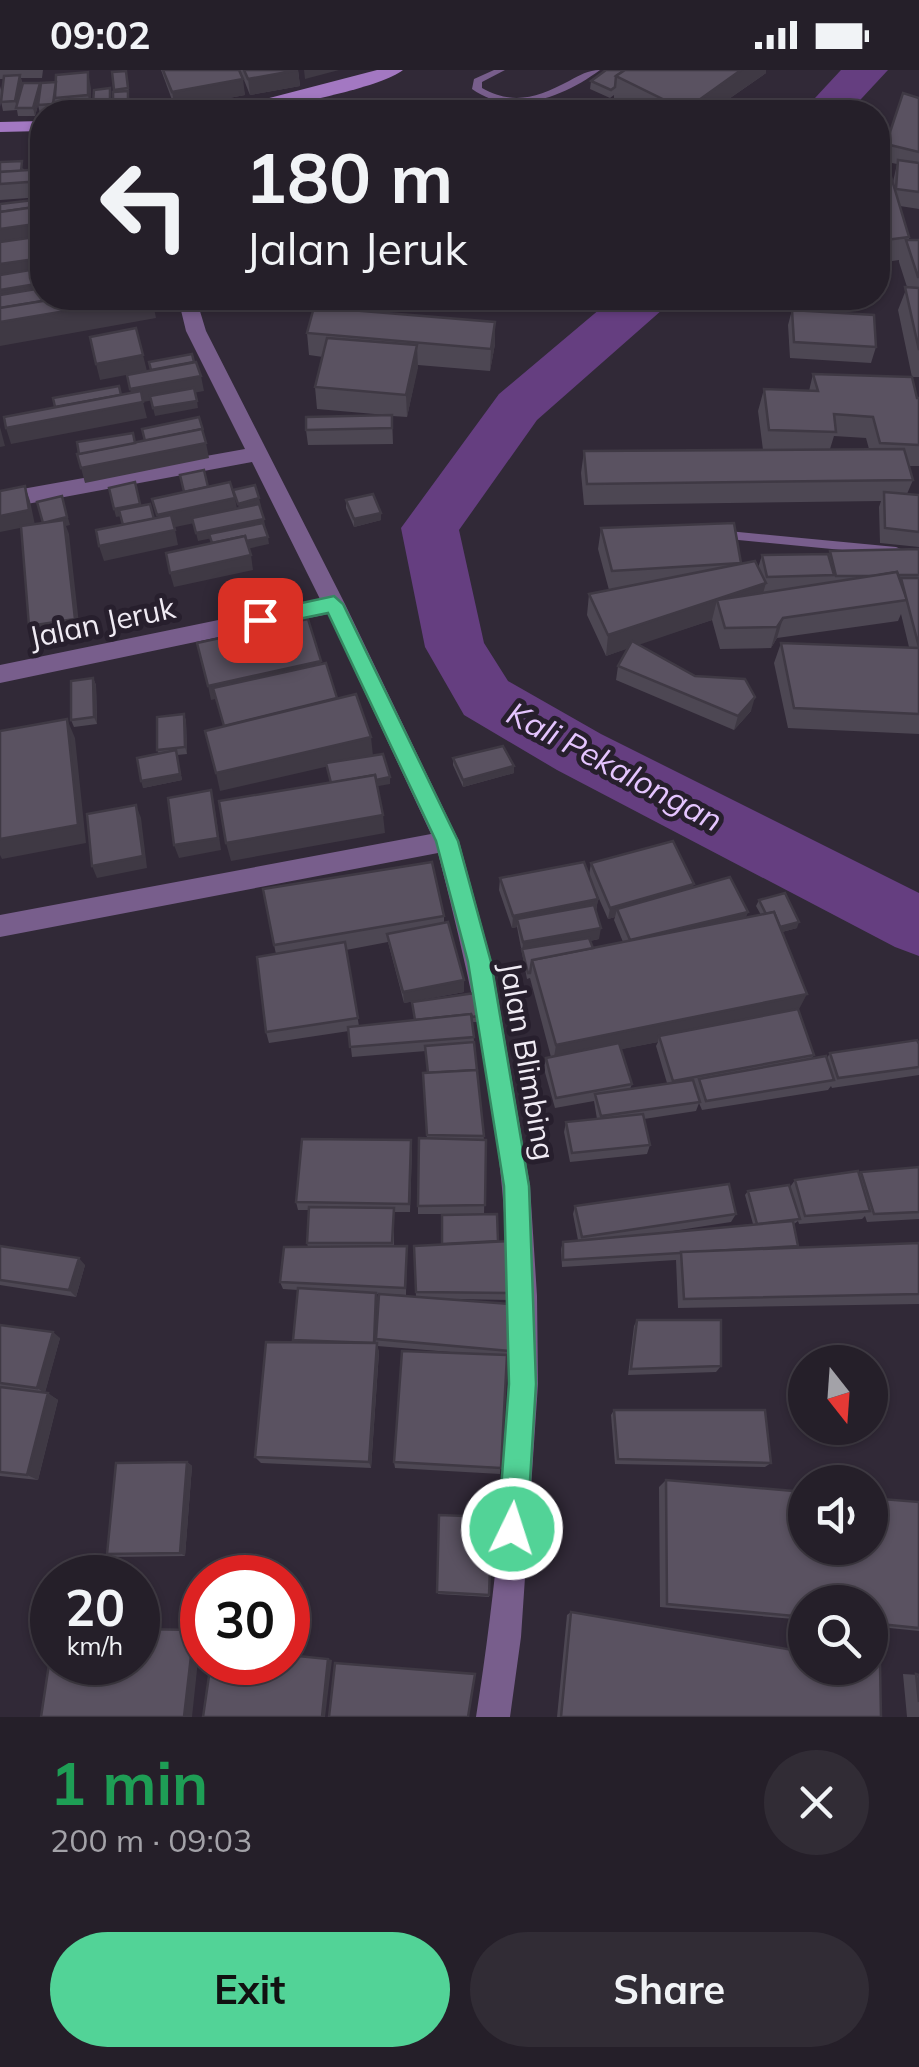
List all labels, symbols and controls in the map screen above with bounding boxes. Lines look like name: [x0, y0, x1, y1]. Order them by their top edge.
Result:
text: 09:02: [50, 11, 151, 59]
text: 180 m: [245, 133, 453, 221]
icon: left: [80, 140, 210, 270]
text: Jalan Jeruk: [245, 220, 467, 276]
pin: [218, 578, 303, 663]
street label: Jalan Jeruk: [26, 588, 179, 656]
icon: arrive: [233, 593, 288, 648]
water label: Kali Pekalongan: [501, 692, 729, 840]
street label: Jalan Blimbing: [492, 959, 564, 1163]
north arrow: [788, 1345, 888, 1445]
map controls: [788, 1345, 888, 1685]
button: sound: [788, 1465, 888, 1565]
position arrow: [460, 1477, 564, 1581]
speed limit sign: 30: [180, 1555, 310, 1685]
text: 20: [65, 1576, 125, 1639]
button: search: [788, 1585, 888, 1685]
text: km/h: [67, 1630, 123, 1661]
text: 1 min: [50, 1745, 208, 1820]
button: close: [764, 1750, 869, 1855]
text: 200 m · 09:03: [50, 1820, 252, 1860]
button: Exit: [50, 1932, 450, 2047]
button: Share: [470, 1932, 869, 2047]

